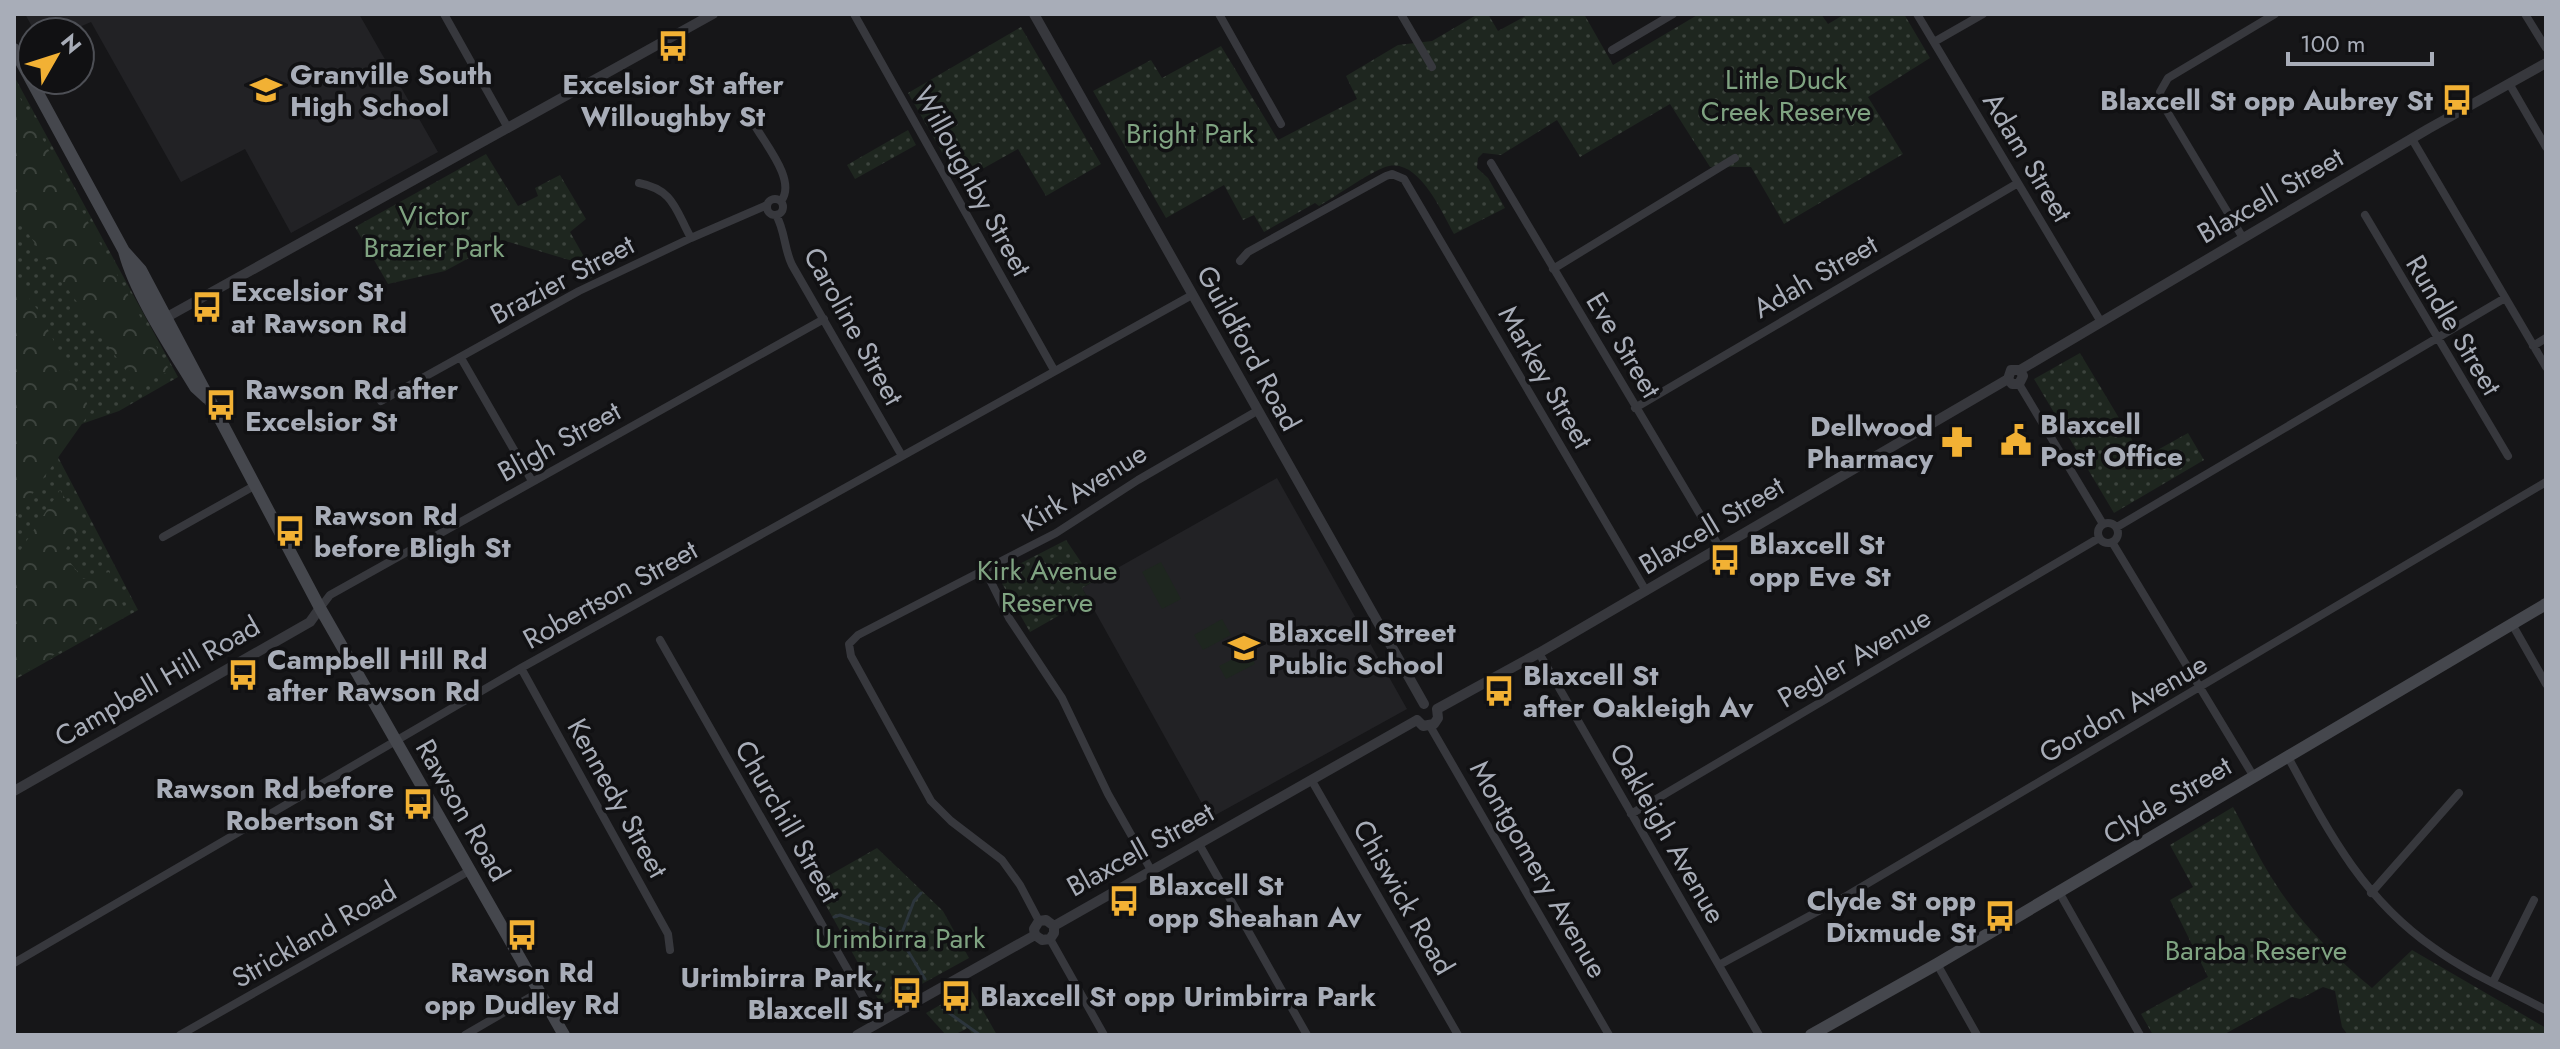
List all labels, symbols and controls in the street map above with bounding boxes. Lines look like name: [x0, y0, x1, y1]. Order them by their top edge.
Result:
north arrow: [16, 16, 96, 96]
scale bar: [2288, 16, 2432, 66]
text: 100 m: [2300, 26, 2366, 61]
text: N: [54, 27, 89, 60]
bus stop icon: Excelsior St after Willoughby St: [656, 29, 690, 63]
place label: Granville South High School: [290, 54, 492, 127]
park label: Little Duck Creek Reserve: [1701, 59, 1871, 132]
place label: Excelsior St after Willoughby St: [562, 64, 784, 137]
school or university icon: Granville South High School: [249, 73, 283, 107]
street label: Willoughby Street: [903, 79, 1042, 284]
place label: Blaxcell St opp Aubrey St: [2100, 80, 2433, 121]
bus stop icon: Blaxcell St opp Aubrey St: [2440, 83, 2474, 117]
street label: Adam Street: [1973, 85, 2083, 230]
park label: Bright Park: [1126, 113, 1255, 154]
street label: Blaxcell Street: [2190, 137, 2351, 254]
park label: Victor Brazier Park: [363, 195, 505, 268]
street label: Brazier Street: [483, 224, 642, 335]
street label: Adah Street: [1745, 224, 1885, 329]
street label: Caroline Street: [793, 240, 914, 413]
street label: Rundle Street: [2396, 247, 2512, 403]
street label: Guildford Road: [1186, 258, 1311, 439]
place label: Excelsior St at Rawson Rd: [231, 271, 407, 344]
street label: Eve Street: [1576, 285, 1671, 406]
bus stop icon: Excelsior St at Rawson Rd: [190, 290, 224, 324]
street label: Markey Street: [1488, 298, 1603, 457]
place label: Rawson Rd after Excelsior St: [245, 369, 459, 442]
bus stop icon: Rawson Rd after Excelsior St: [204, 388, 238, 422]
street label: Bligh Street: [490, 391, 629, 492]
place label: Blaxcell Post Office: [2040, 404, 2183, 477]
place label: Dellwood Pharmacy: [1807, 406, 1933, 479]
public building icon: Blaxcell Post Office: [1999, 423, 2033, 457]
pharmacy icon: Dellwood Pharmacy: [1940, 425, 1974, 459]
street label: Kirk Avenue: [1014, 433, 1155, 542]
street label: Blaxcell Street: [1631, 466, 1792, 585]
place label: Rawson Rd before Bligh St: [314, 495, 511, 568]
bus stop icon: Rawson Rd before Bligh St: [273, 514, 307, 548]
place label: Blaxcell St opp Eve St: [1749, 524, 1891, 597]
street label: Robertson Street: [515, 529, 705, 659]
bus stop icon: Blaxcell St opp Eve St: [1708, 543, 1742, 577]
park label: Kirk Avenue Reserve: [977, 550, 1117, 623]
street label: Pegler Avenue: [1770, 597, 1939, 718]
street label: Campbell Hill Road: [47, 606, 268, 757]
place label: Blaxcell Street Public School: [1268, 612, 1456, 685]
school or university icon: Blaxcell Street Public School: [1227, 631, 1261, 665]
place label: Campbell Hill Rd after Rawson Rd: [267, 639, 487, 712]
street label: Gordon Avenue: [2032, 644, 2215, 773]
place label: Blaxcell St after Oakleigh Av: [1523, 655, 1754, 728]
bus stop icon: Campbell Hill Rd after Rawson Rd: [226, 658, 260, 692]
bus stop icon: Blaxcell St after Oakleigh Av: [1482, 674, 1516, 708]
street label: Kennedy Street: [557, 711, 678, 886]
street label: Rawson Road: [405, 732, 520, 889]
street label: Churchill Street: [725, 733, 851, 910]
street label: Oakleigh Avenue: [1599, 735, 1736, 931]
street label: Clyde Street: [2095, 746, 2240, 855]
street label: Montgomery Avenue: [1459, 753, 1618, 986]
place label: Rawson Rd before Robertson St: [155, 768, 394, 841]
bus stop icon: Rawson Rd before Robertson St: [401, 787, 435, 821]
street label: Blaxcell Street: [1059, 792, 1222, 907]
street label: Chiswick Road: [1343, 812, 1465, 982]
place label: Blaxcell St opp Sheahan Av: [1148, 865, 1362, 938]
street label: Strickland Road: [224, 871, 404, 998]
place label: Clyde St opp Dixmude St: [1807, 880, 1976, 953]
bus stop icon: Blaxcell St opp Sheahan Av: [1107, 884, 1141, 918]
bus stop icon: Clyde St opp Dixmude St: [1983, 899, 2017, 933]
bus stop icon: Rawson Rd opp Dudley Rd: [505, 918, 539, 952]
park label: Urimbirra Park: [815, 918, 986, 959]
park label: Baraba Reserve: [2165, 930, 2347, 971]
place label: Rawson Rd opp Dudley Rd: [425, 952, 619, 1025]
place label: Urimbirra Park, Blaxcell St: [680, 957, 883, 1030]
bus stop icon: Urimbirra Park, Blaxcell St: [890, 976, 924, 1010]
place label: Blaxcell St opp Urimbirra Park: [980, 976, 1376, 1017]
bus stop icon: Blaxcell St opp Urimbirra Park: [939, 979, 973, 1013]

